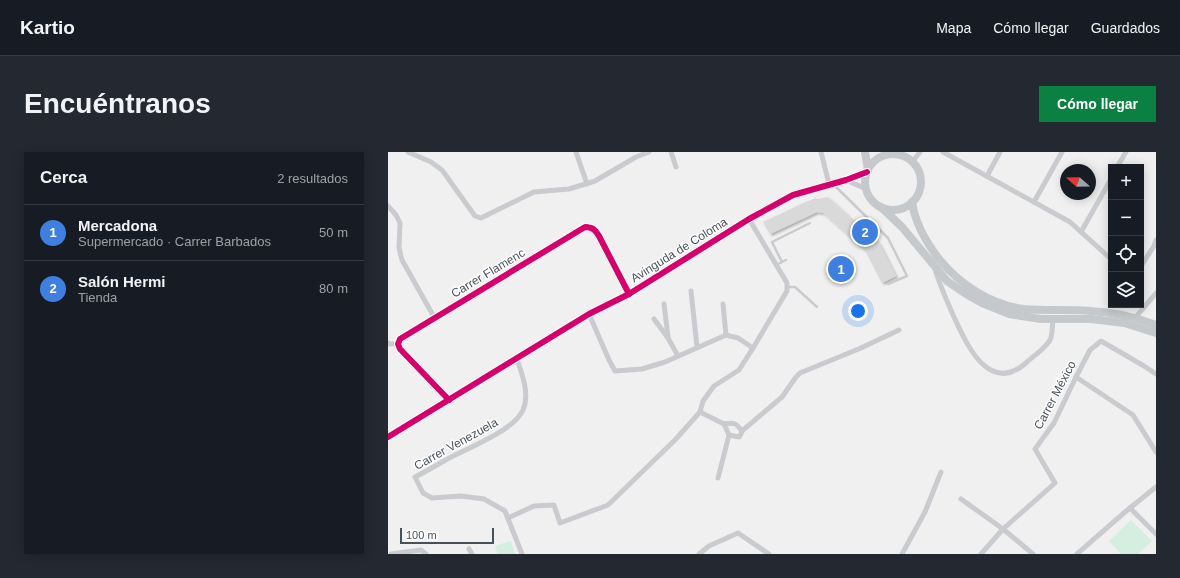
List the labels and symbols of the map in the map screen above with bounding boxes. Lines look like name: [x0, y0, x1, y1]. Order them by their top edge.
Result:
north arrow: [1060, 164, 1096, 200]
street label: Avinguda de Coloma: [628, 214, 730, 285]
pin: 2: [852, 217, 878, 247]
street label: Carrer Flamenc: [449, 246, 527, 300]
pin: 1: [828, 254, 854, 284]
your location: [848, 301, 868, 321]
street label: Carrer México: [1031, 358, 1079, 432]
street label: Carrer Venezuela: [412, 415, 501, 473]
scale bar: [400, 526, 494, 545]

